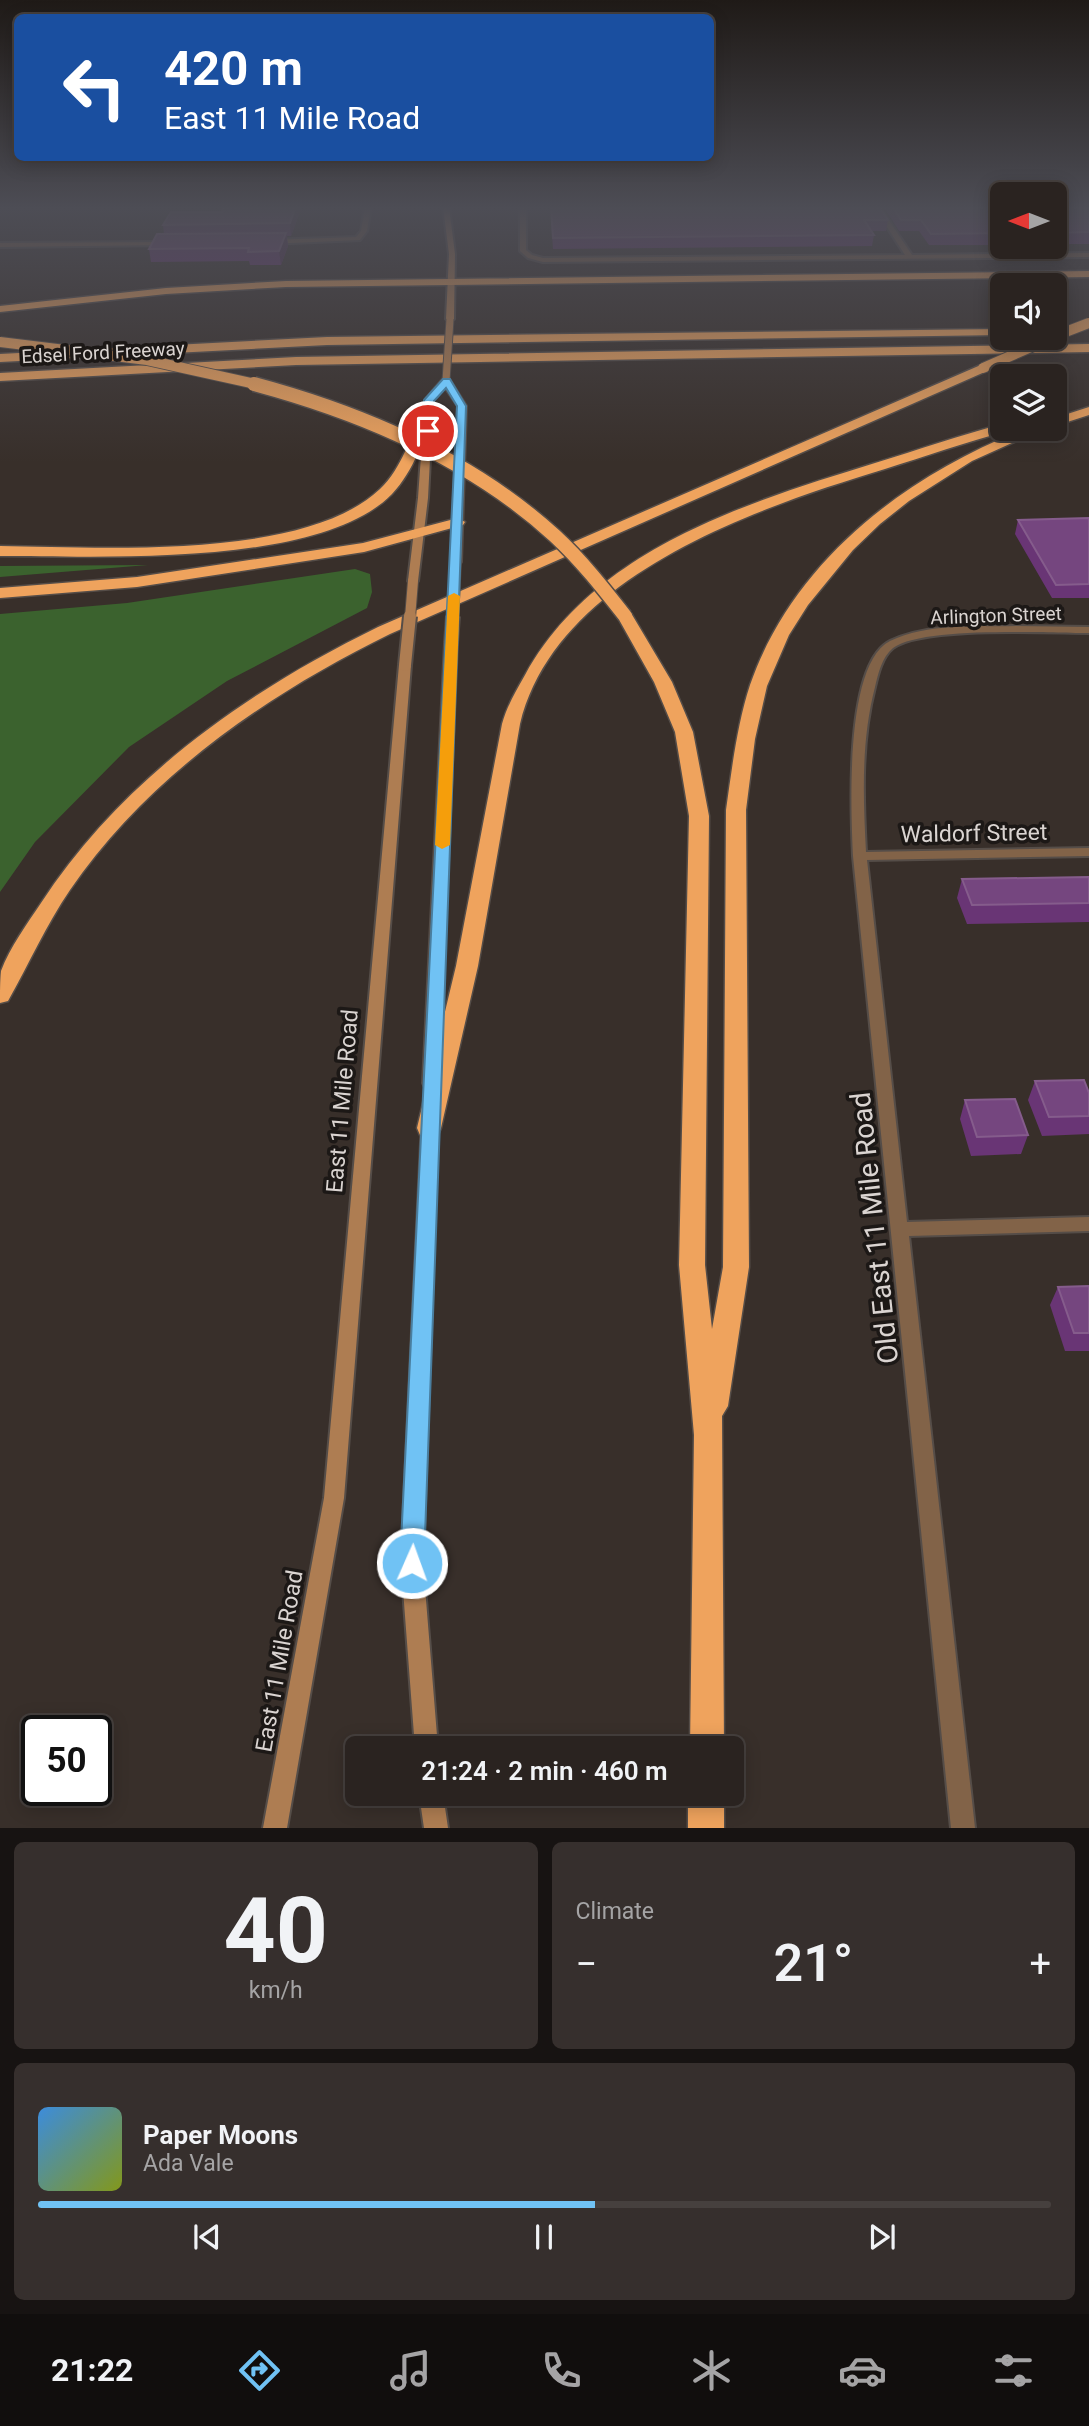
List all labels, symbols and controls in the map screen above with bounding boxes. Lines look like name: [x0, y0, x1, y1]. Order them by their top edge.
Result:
text: 420 m: [164, 40, 303, 97]
icon: left: [49, 42, 140, 133]
text: East 11 Mile Road: [164, 99, 420, 137]
north arrow: [990, 182, 1068, 259]
map controls: [990, 182, 1067, 441]
button: sound: [990, 273, 1067, 350]
street label: Edsel Ford Freeway: [21, 337, 185, 368]
button: layers: [990, 364, 1067, 441]
pin: [398, 401, 458, 461]
icon: arrive: [409, 412, 447, 450]
street label: Arlington Street: [930, 602, 1062, 629]
street label: Waldorf Street: [900, 819, 1048, 848]
street label: East 11 Mile Road: [321, 1008, 364, 1194]
street label: Old East 11 Mile Road: [844, 1090, 905, 1365]
position arrow: [375, 1526, 449, 1600]
street label: East 11 Mile Road: [250, 1568, 309, 1754]
speed limit sign: 50: [21, 1715, 112, 1806]
text: 21:24 · 2 min · 460 m: [421, 1756, 668, 1786]
text: 40: [224, 1878, 328, 1984]
text: Climate: [576, 1898, 654, 1925]
text: 21°: [774, 1933, 853, 1994]
text: −: [576, 1942, 597, 1986]
text: +: [1029, 1942, 1051, 1986]
text: km/h: [249, 1977, 303, 2004]
text: Paper Moons: [143, 2120, 298, 2150]
text: Ada Vale: [143, 2150, 234, 2177]
icon: previous: [188, 2218, 226, 2256]
icon: pause: [525, 2218, 563, 2256]
icon: next: [863, 2218, 901, 2256]
icon: directions: [235, 2346, 284, 2395]
icon: music: [386, 2346, 435, 2395]
icon: phone: [537, 2346, 586, 2395]
icon: climate: [687, 2346, 736, 2395]
icon: car: [838, 2346, 887, 2395]
icon: filters: [989, 2346, 1038, 2395]
text: 21:22: [51, 2351, 133, 2389]

